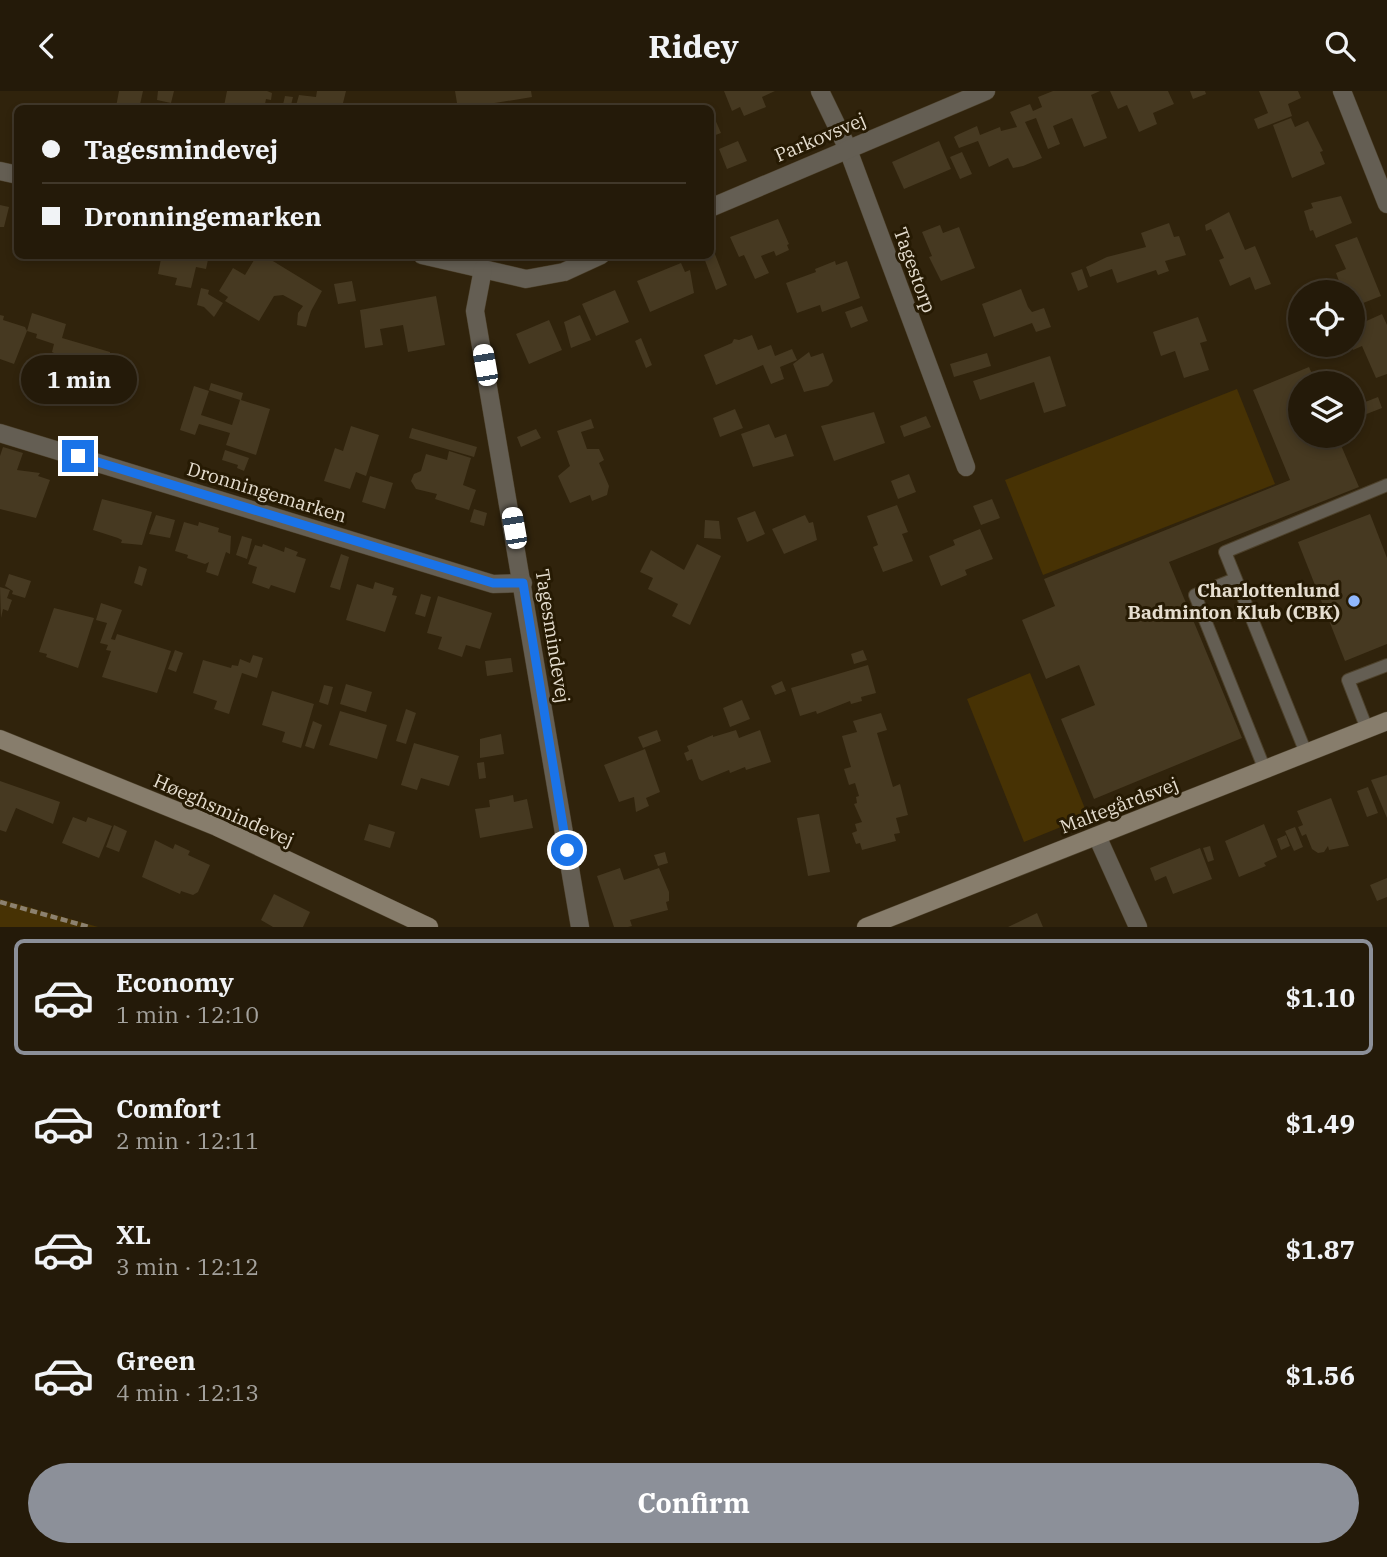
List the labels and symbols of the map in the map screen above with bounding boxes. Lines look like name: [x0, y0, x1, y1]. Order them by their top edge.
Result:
street label: Parkovsvej: [771, 107, 869, 167]
street label: Tagestorp: [889, 224, 941, 316]
car: [472, 342, 499, 388]
callout: 1 min: [20, 355, 136, 403]
route end: [62, 440, 94, 472]
street label: Dronningemarken: [184, 456, 350, 528]
car: [501, 505, 528, 551]
street label: Tagesmindevej: [531, 567, 575, 705]
place label: Charlottenlund Badminton Klub (CBK): [1128, 578, 1340, 624]
marker: Charlottenlund Badminton Klub (CBK): [1346, 593, 1362, 609]
street label: Høeghsmindevej: [150, 768, 298, 852]
street label: Maltegårdsvej: [1056, 771, 1182, 839]
route start: [551, 834, 583, 866]

